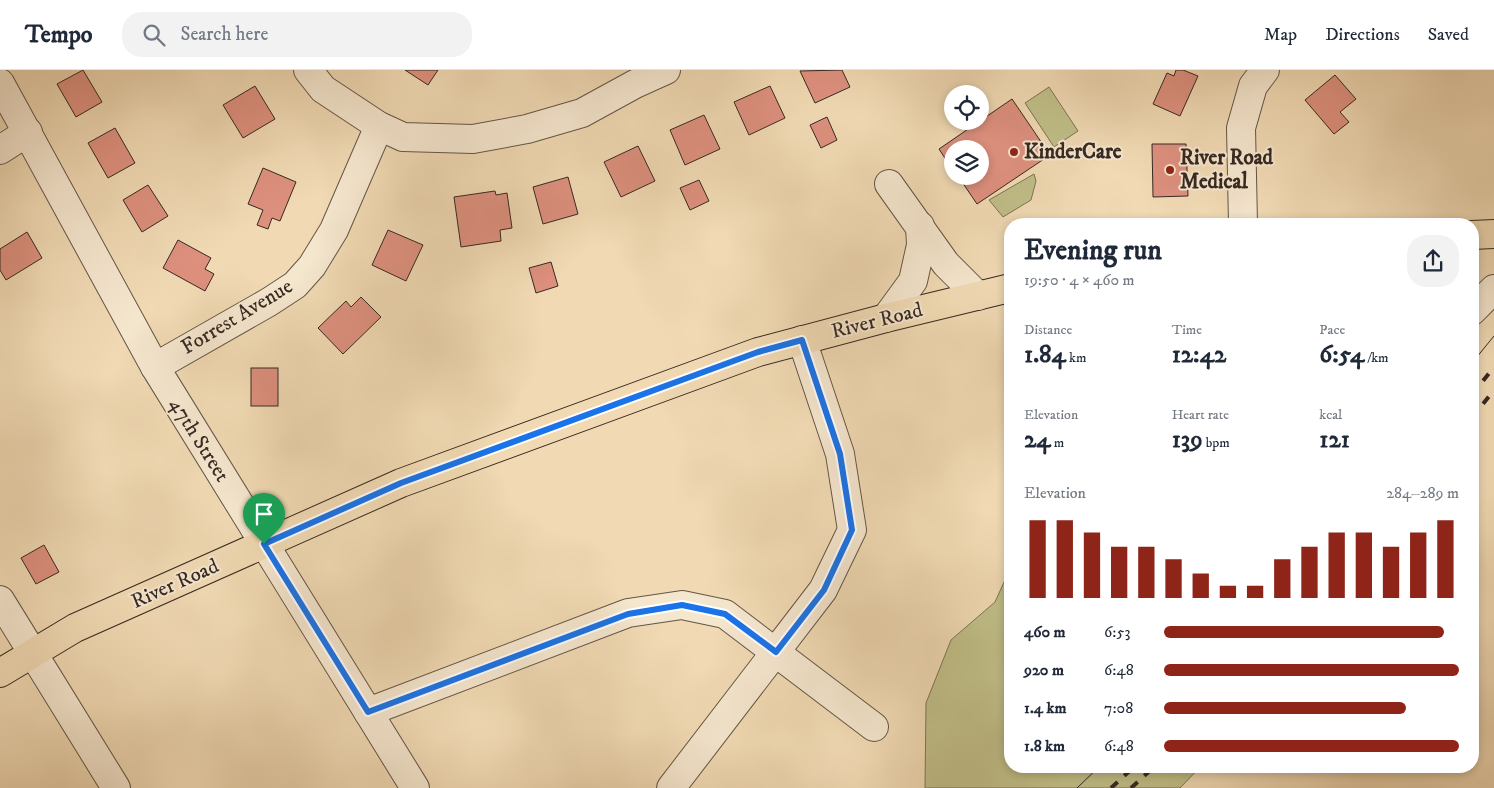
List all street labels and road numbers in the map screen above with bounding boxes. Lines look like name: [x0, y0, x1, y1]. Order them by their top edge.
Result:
street label: Forrest Avenue: [177, 273, 298, 360]
street label: River Road: [829, 297, 926, 345]
street label: 47th Street: [163, 393, 235, 487]
street label: River Road: [127, 553, 223, 615]

